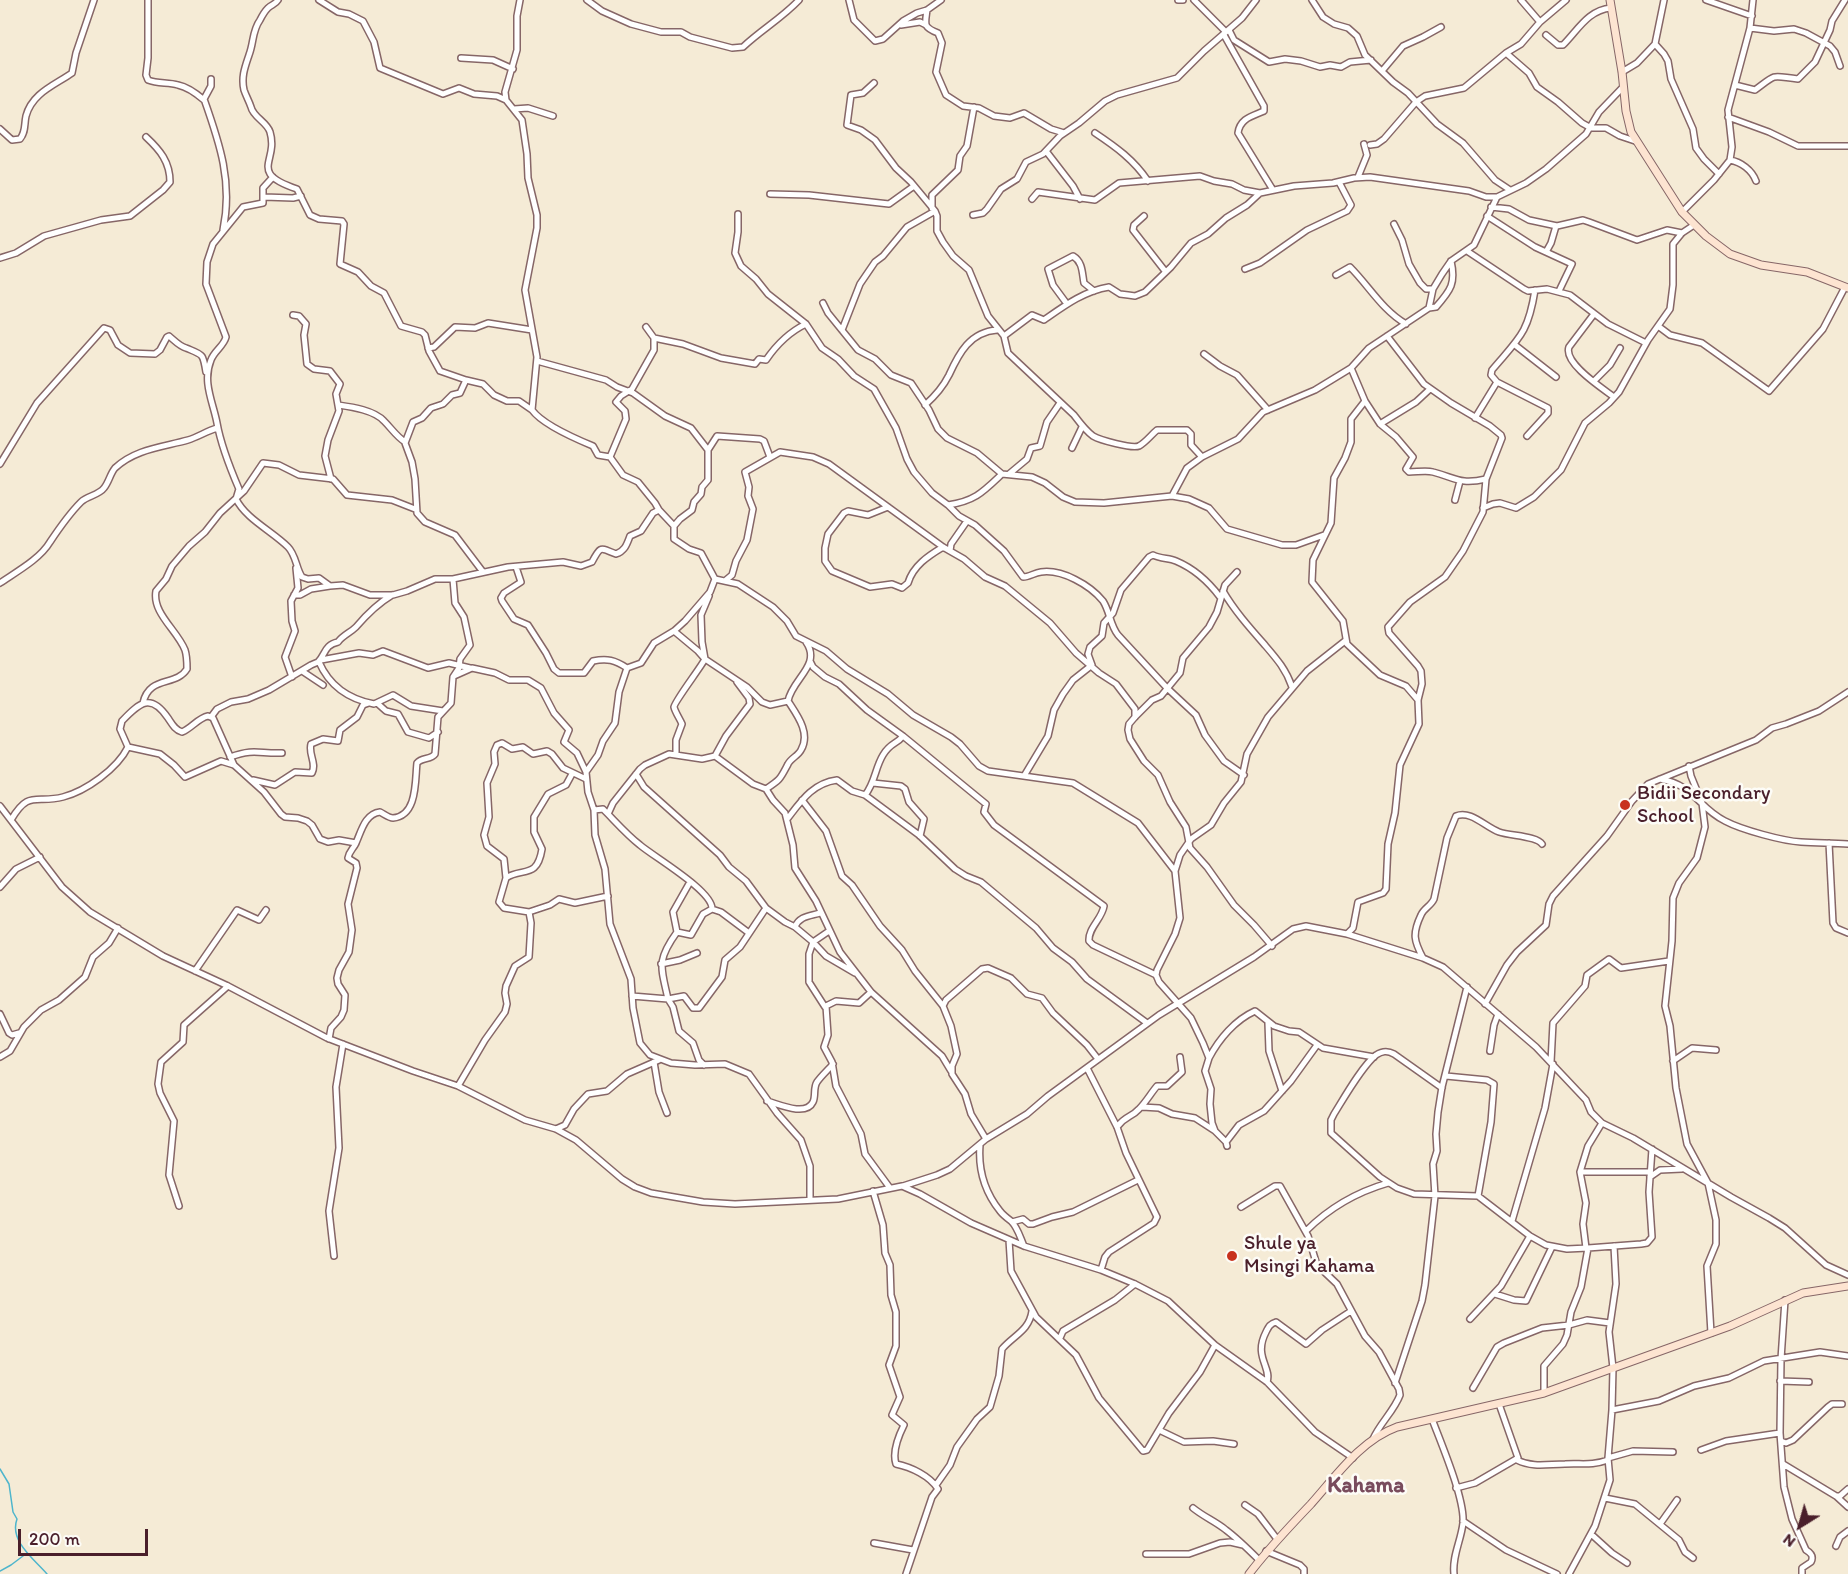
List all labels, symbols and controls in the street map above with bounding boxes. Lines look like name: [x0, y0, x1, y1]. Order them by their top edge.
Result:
place label: Bidii Secondary School: [1637, 782, 1770, 829]
marker: Bidii Secondary School: [1618, 798, 1632, 812]
place label: Shule ya Msingi Kahama: [1244, 1232, 1375, 1279]
marker: Shule ya Msingi Kahama: [1225, 1249, 1239, 1263]
district label: Kahama: [1327, 1473, 1405, 1499]
north arrow: [1770, 1496, 1830, 1556]
scale bar: [21, 1517, 152, 1555]
text: 200 m: [29, 1528, 80, 1550]
text: N: [1779, 1530, 1799, 1552]

